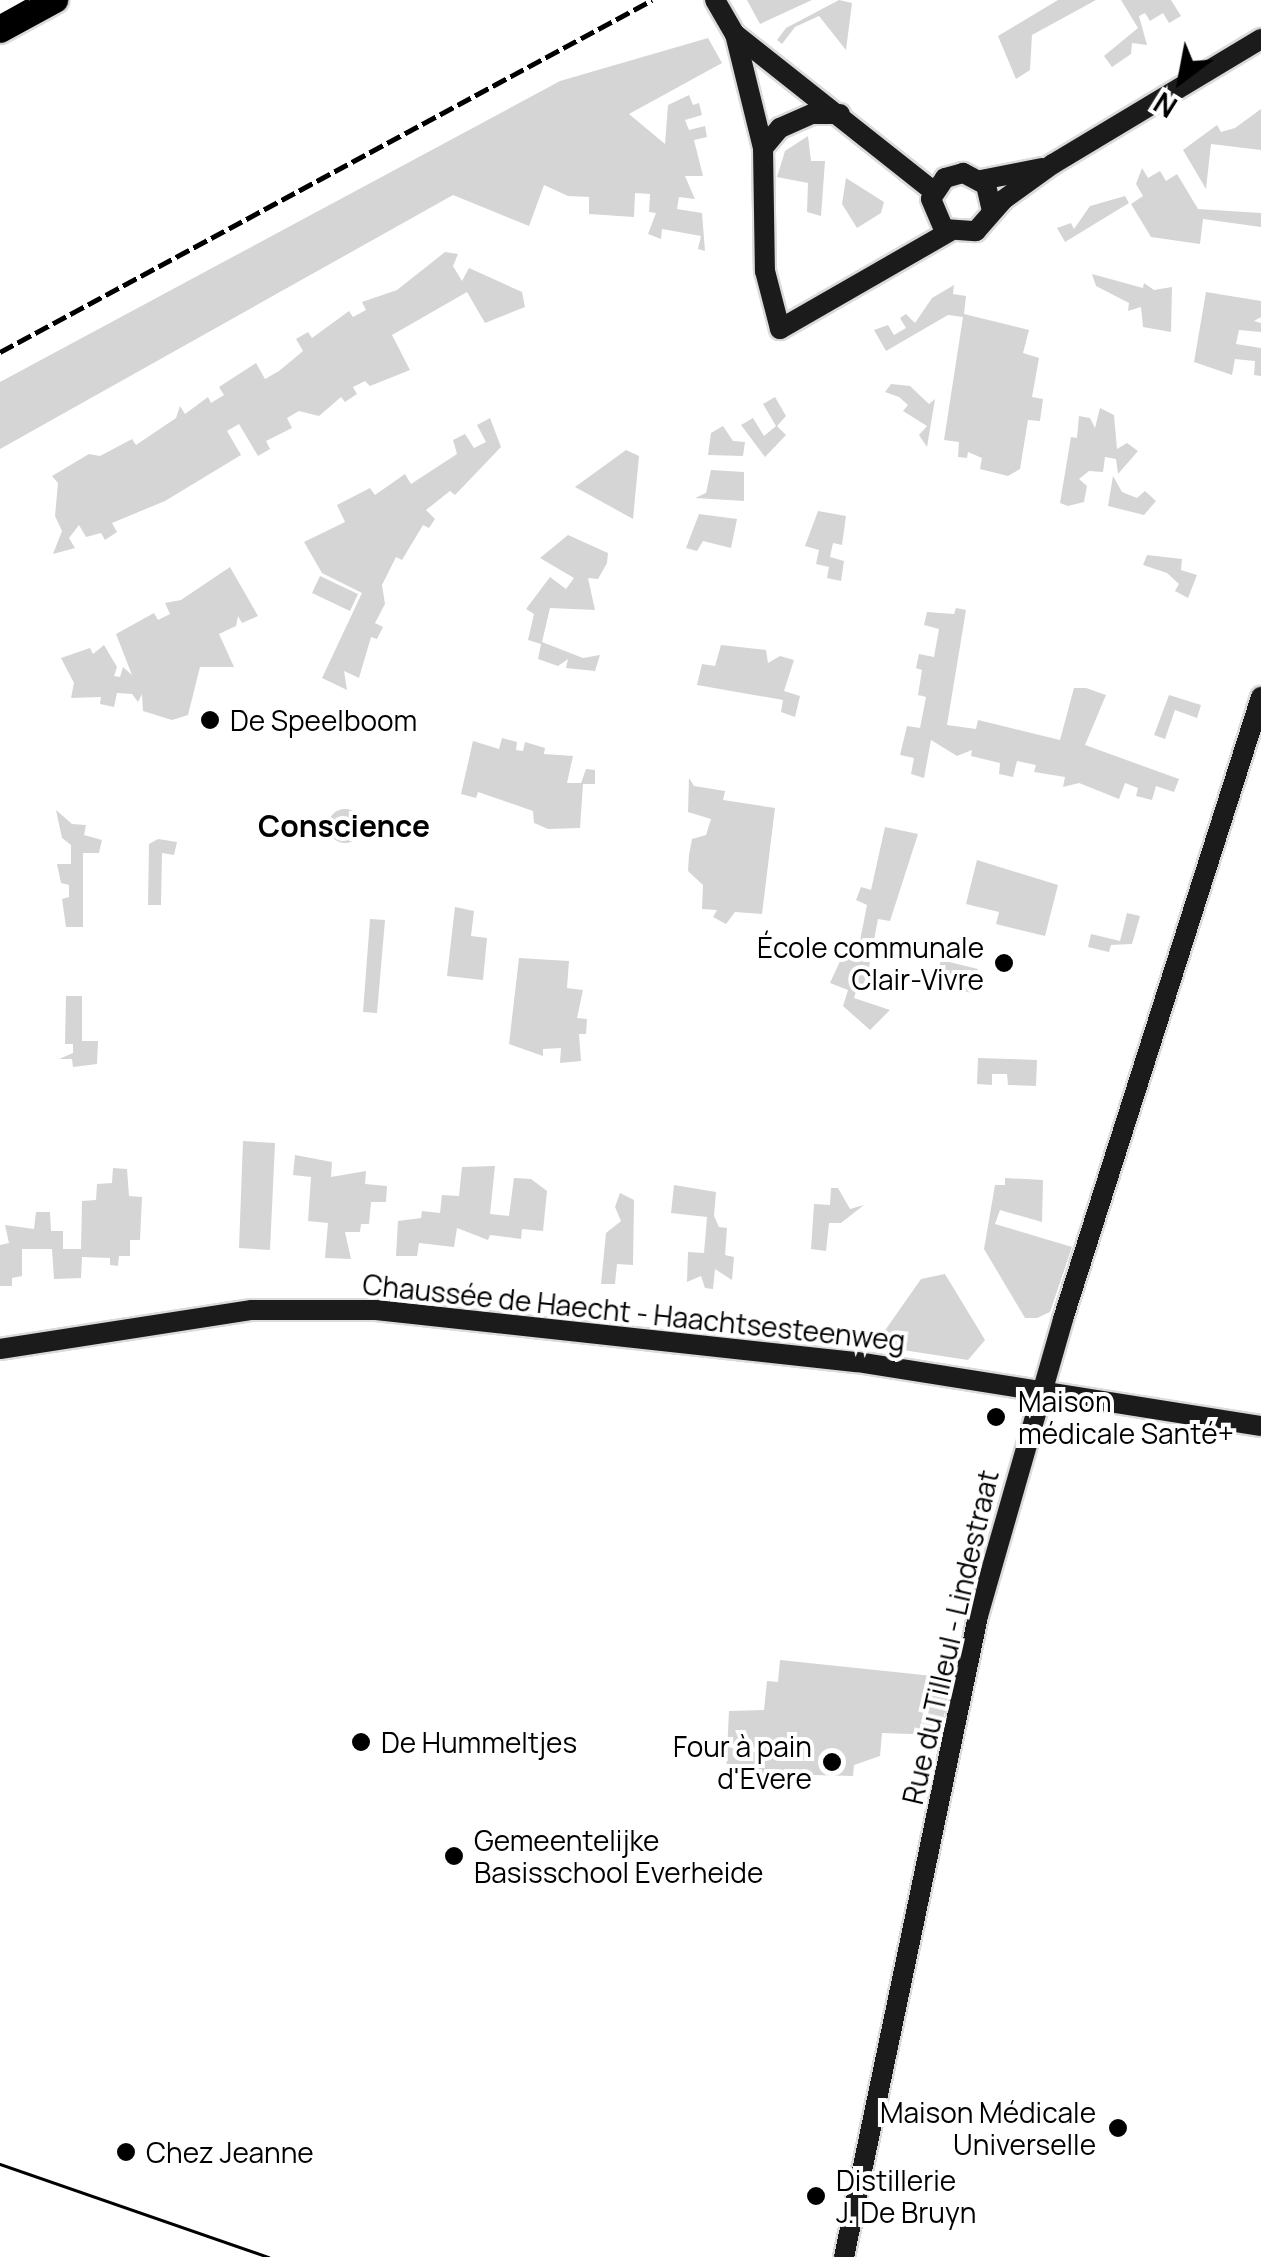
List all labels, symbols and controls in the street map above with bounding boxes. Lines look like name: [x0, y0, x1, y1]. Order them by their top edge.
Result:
north arrow: [1131, 30, 1231, 130]
text: N: [1147, 84, 1184, 127]
place label: De Speelboom: [230, 703, 417, 737]
marker: De Speelboom: [199, 709, 221, 731]
district label: Conscience: [258, 808, 430, 844]
place label: École communale Clair-Vivre: [757, 930, 984, 996]
marker: École communale Clair-Vivre: [993, 952, 1015, 974]
street label: Chaussée de Haecht - Haachtsesteenweg: [361, 1267, 907, 1357]
place label: Maison médicale Santé+: [1018, 1384, 1234, 1450]
marker: Maison médicale Santé+: [983, 1404, 1009, 1430]
street label: Rue du Tilleul - Lindestraat: [895, 1467, 1005, 1807]
place label: De Hummeltjes: [381, 1725, 577, 1759]
place label: Four à pain d'Evere: [673, 1729, 812, 1795]
marker: De Hummeltjes: [350, 1731, 372, 1753]
marker: Four à pain d'Evere: [821, 1751, 843, 1773]
place label: Gemeentelijke Basisschool Everheide: [474, 1823, 763, 1889]
marker: Gemeentelijke Basisschool Everheide: [443, 1845, 465, 1867]
place label: Maison Médicale Universelle: [880, 2095, 1096, 2161]
marker: Maison Médicale Universelle: [1105, 2115, 1131, 2141]
place label: Chez Jeanne: [146, 2135, 314, 2169]
marker: Chez Jeanne: [115, 2141, 137, 2163]
place label: Distillerie J. De Bruyn: [836, 2163, 976, 2229]
marker: Distillerie J. De Bruyn: [805, 2185, 827, 2207]

